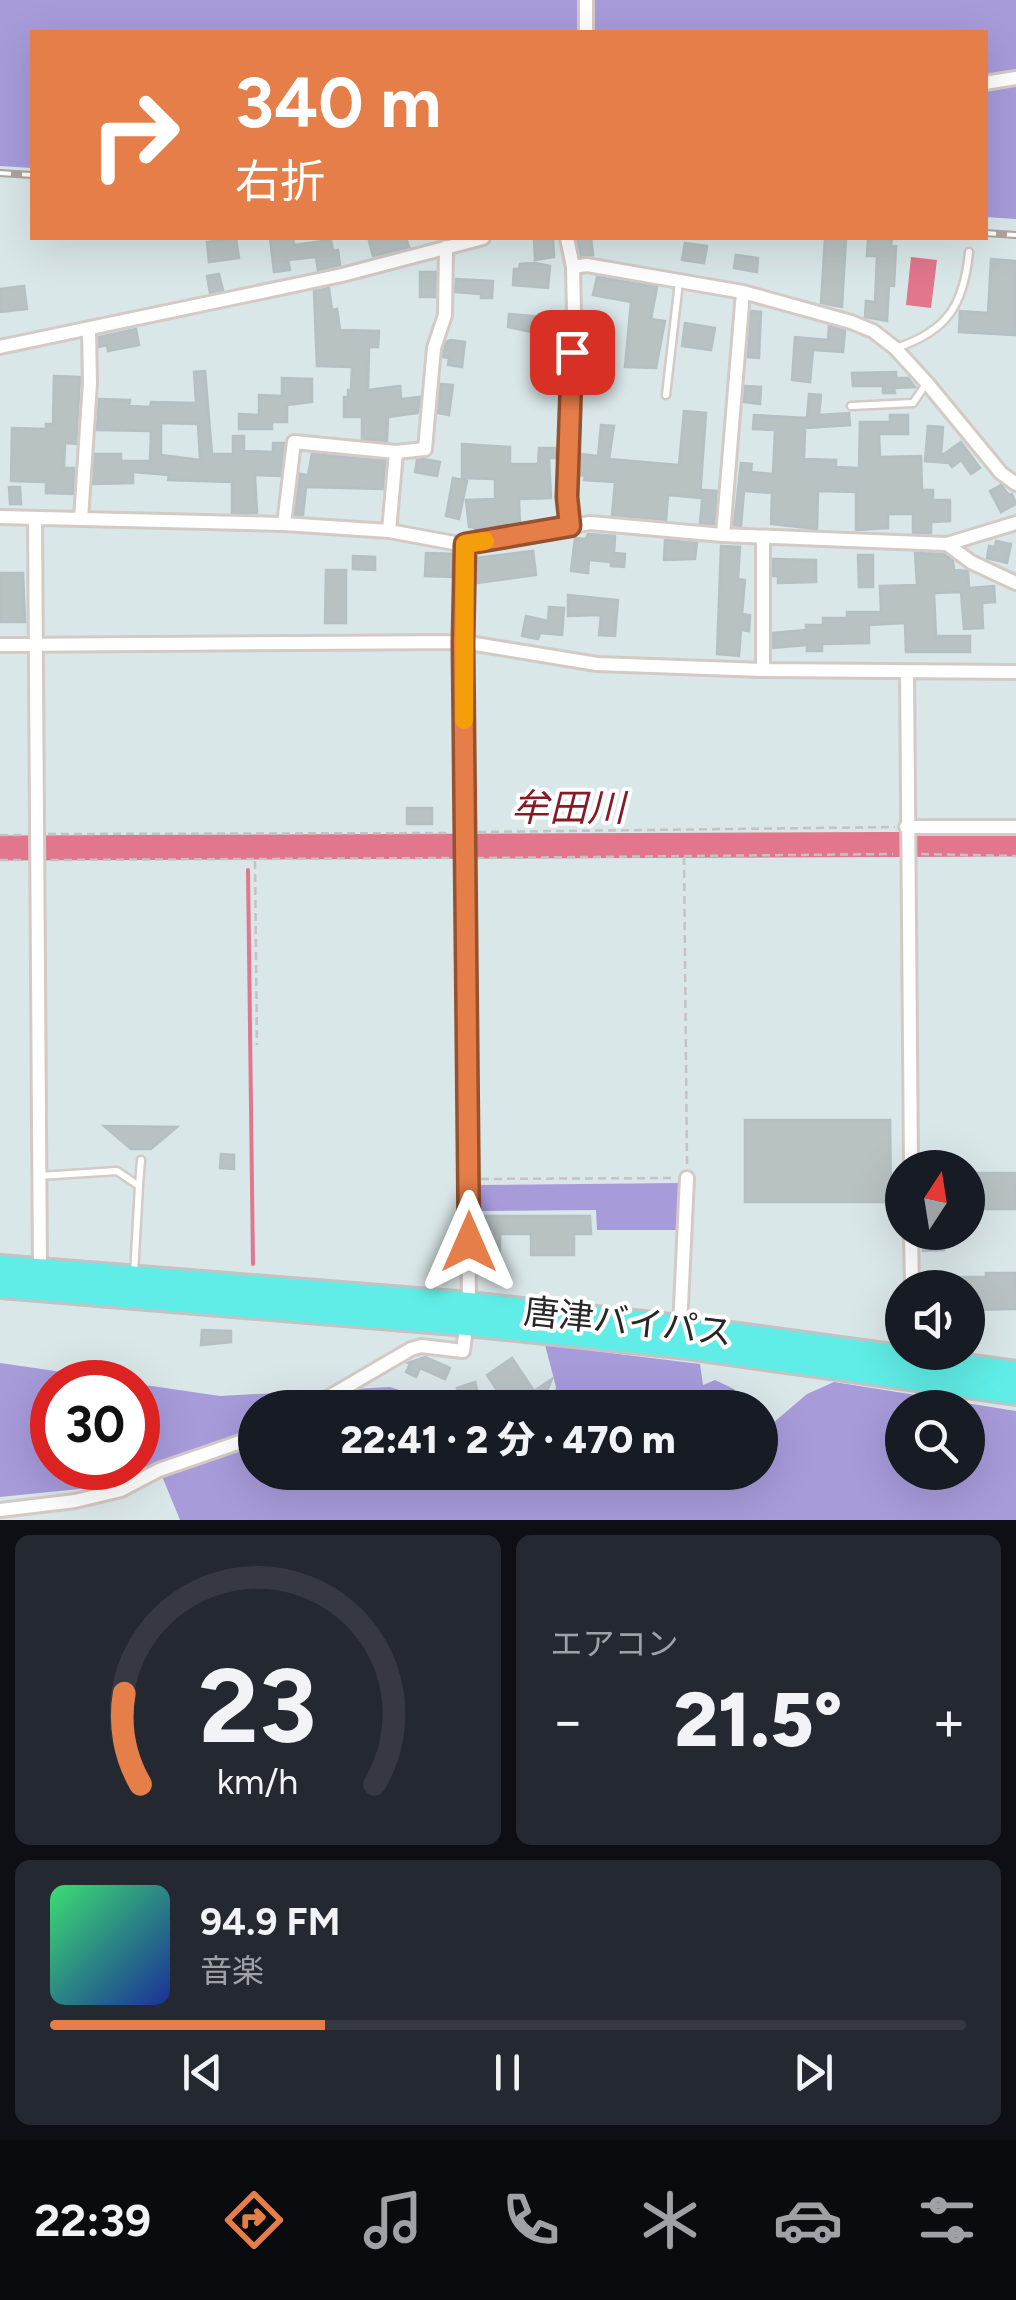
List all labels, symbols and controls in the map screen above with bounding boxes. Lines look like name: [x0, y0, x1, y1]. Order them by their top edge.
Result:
text: 340 m: [235, 60, 441, 145]
icon: right: [70, 70, 200, 200]
text: 右折: [235, 154, 325, 208]
pin: [530, 310, 615, 395]
icon: arrive: [545, 325, 600, 380]
water label: 牟田川: [511, 785, 629, 831]
north arrow: [885, 1150, 985, 1250]
map controls: [885, 1150, 985, 1490]
position arrow: [417, 1190, 521, 1294]
button: sound: [885, 1270, 985, 1370]
street label: 唐津バイパス: [522, 1290, 734, 1354]
speed limit sign: 30: [30, 1360, 160, 1490]
button: search: [885, 1390, 985, 1490]
text: 22:41 · 2 分 · 470 m: [340, 1417, 676, 1463]
text: エアコン: [551, 1625, 679, 1663]
text: 23: [199, 1643, 317, 1768]
text: 21.5°: [674, 1675, 843, 1765]
text: −: [551, 1688, 585, 1754]
text: +: [932, 1688, 966, 1754]
text: km/h: [217, 1760, 299, 1803]
text: 94.9 FM: [200, 1899, 340, 1945]
text: 音楽: [200, 1952, 264, 1990]
icon: previous: [175, 2045, 230, 2100]
icon: pause: [480, 2045, 535, 2100]
icon: next: [786, 2045, 841, 2100]
icon: directions: [219, 2185, 289, 2255]
icon: music: [358, 2185, 428, 2255]
icon: phone: [496, 2185, 566, 2255]
icon: climate: [635, 2185, 705, 2255]
icon: car: [773, 2185, 843, 2255]
icon: filters: [912, 2185, 982, 2255]
text: 22:39: [34, 2193, 151, 2247]

